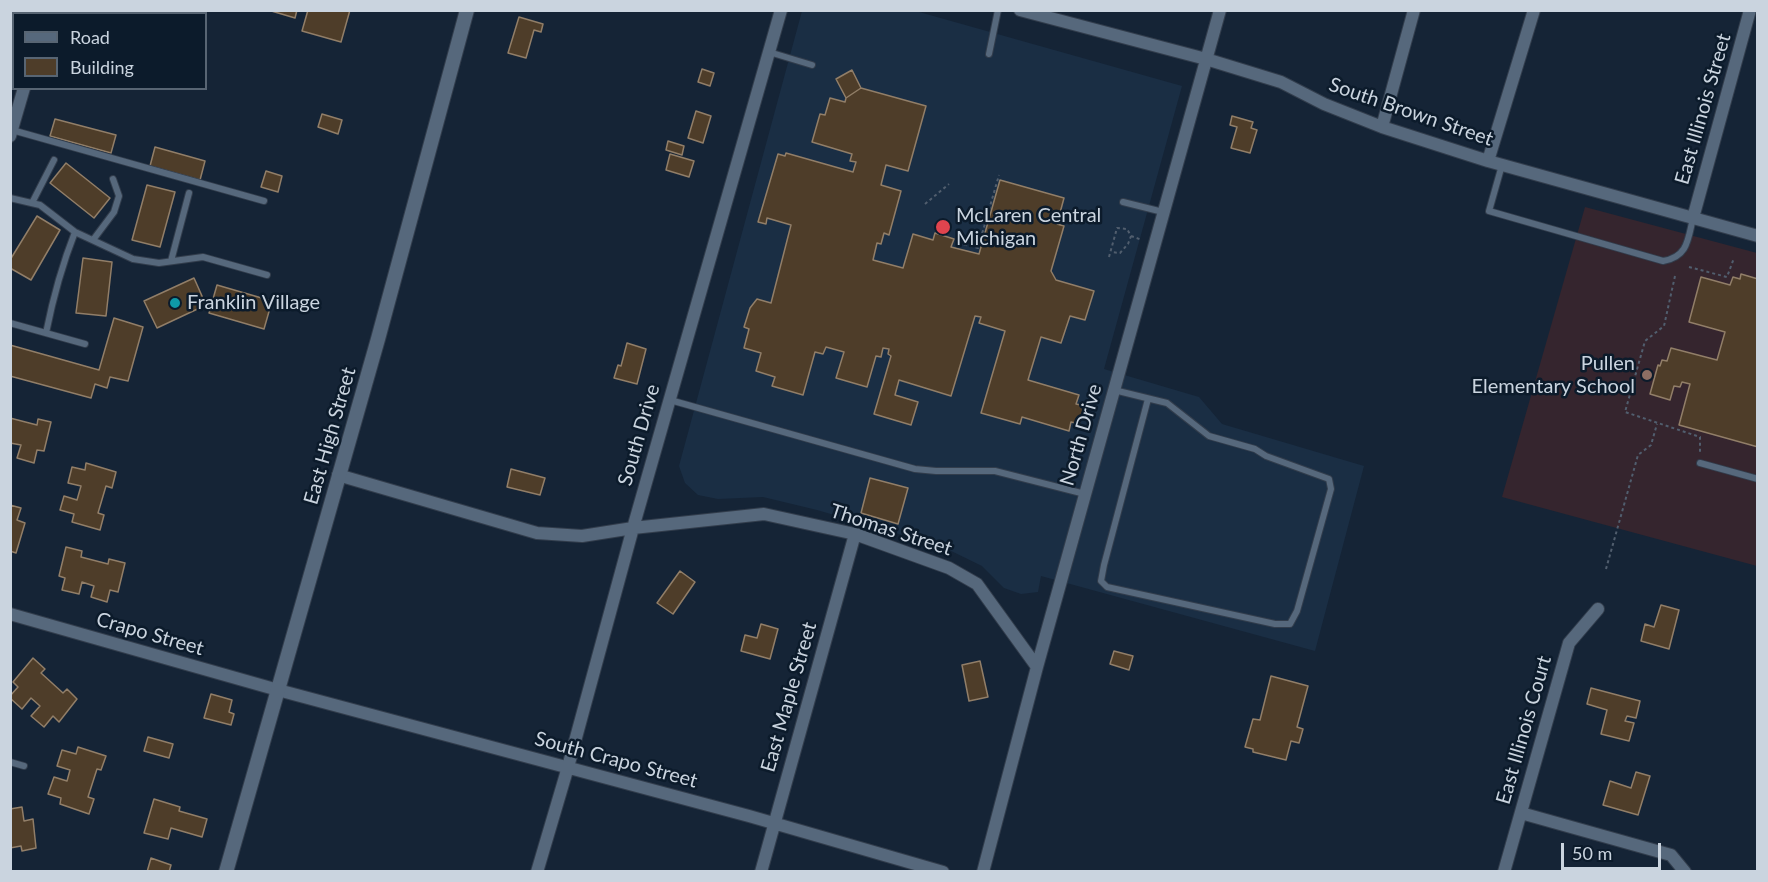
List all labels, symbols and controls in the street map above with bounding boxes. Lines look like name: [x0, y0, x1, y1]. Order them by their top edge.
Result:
legend: [12, 12, 207, 90]
text: Road: [70, 26, 110, 48]
street label: East Illinois Street: [1670, 31, 1736, 187]
text: Building: [70, 56, 134, 78]
street label: South Brown Street: [1326, 73, 1496, 151]
place label: McLaren Central Michigan: [956, 204, 1101, 251]
marker: McLaren Central Michigan: [934, 218, 952, 236]
place label: Franklin Village: [187, 291, 320, 315]
marker: Franklin Village: [168, 296, 182, 310]
place label: Pullen Elementary School: [1472, 352, 1635, 399]
street label: East High Street: [299, 365, 361, 507]
marker: Pullen Elementary School: [1640, 368, 1654, 382]
street label: North Drive: [1055, 381, 1107, 489]
street label: South Drive: [613, 382, 665, 488]
street label: Thomas Street: [827, 499, 955, 561]
street label: Crapo Street: [93, 607, 207, 661]
street label: East Maple Street: [756, 619, 822, 775]
street label: East Illinois Court: [1491, 653, 1557, 807]
street label: South Crapo Street: [532, 727, 700, 793]
scale bar: [1564, 831, 1664, 869]
text: 50 m: [1572, 842, 1612, 864]

